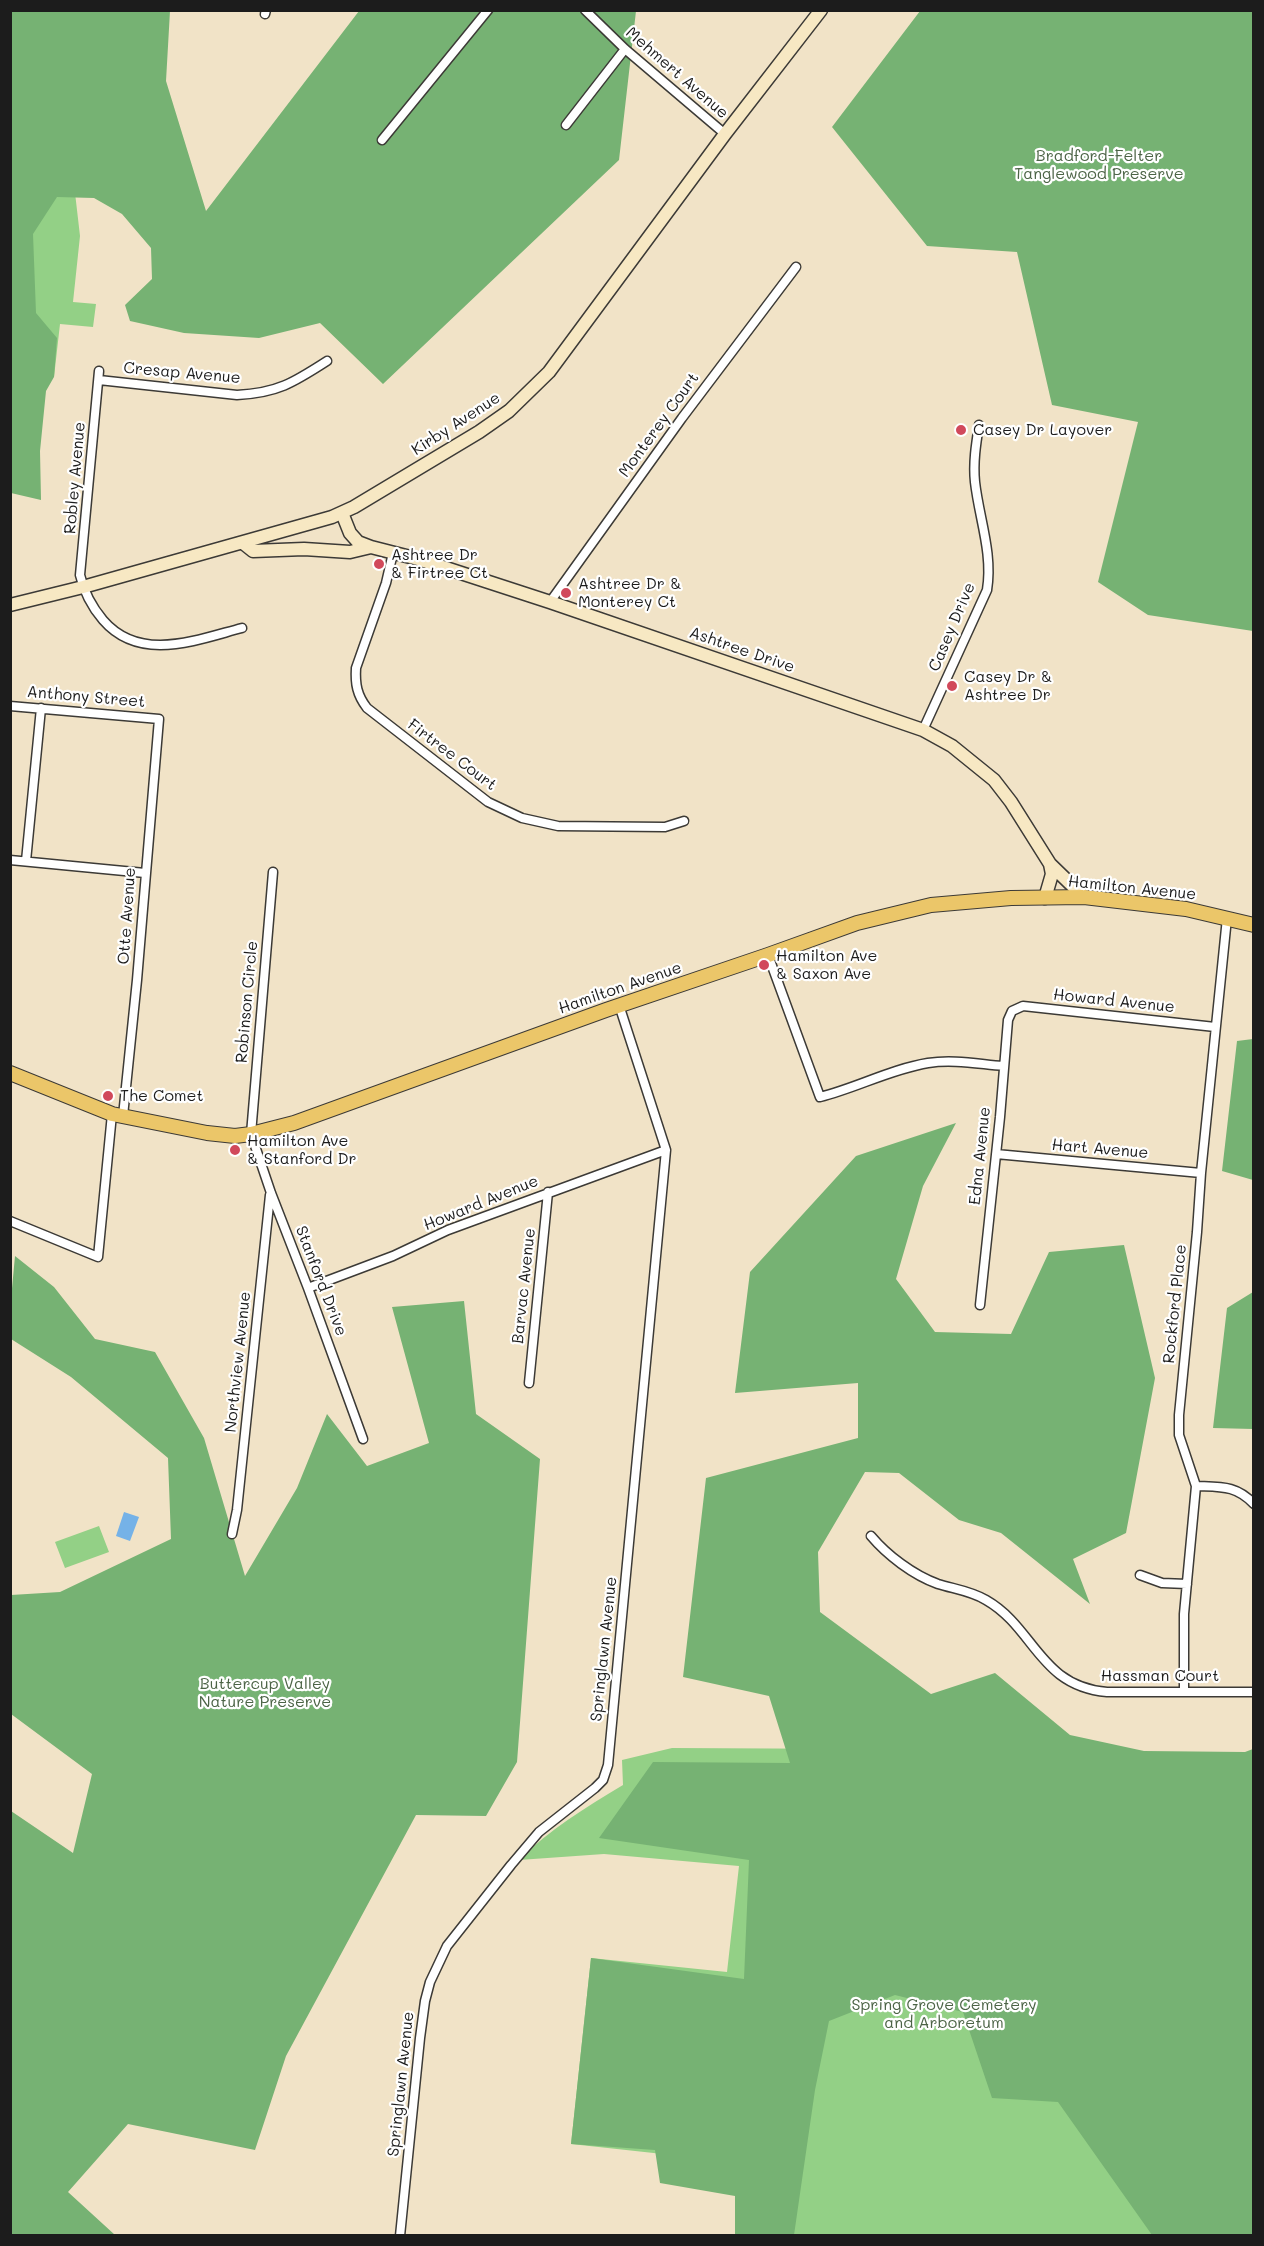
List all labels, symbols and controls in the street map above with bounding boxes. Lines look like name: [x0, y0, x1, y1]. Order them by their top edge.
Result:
street label: Mehmert Avenue: [622, 23, 732, 123]
park label: Bradford-Felter Tanglewood Preserve: [1014, 146, 1184, 184]
street label: Cresap Avenue: [123, 358, 241, 388]
street label: Monterey Court: [615, 369, 703, 481]
street label: Kirby Avenue: [408, 388, 504, 460]
place label: Casey Dr Layover: [973, 420, 1112, 440]
street label: Robley Avenue: [61, 421, 89, 535]
marker: Casey Dr Layover: [954, 423, 968, 437]
place label: Ashtree Dr & Firtree Ct: [391, 545, 488, 583]
marker: Ashtree Dr & Firtree Ct: [372, 557, 386, 571]
place label: Ashtree Dr & Monterey Ct: [578, 574, 682, 612]
street label: Casey Drive: [925, 580, 979, 674]
marker: Ashtree Dr & Monterey Ct: [559, 586, 573, 600]
street label: Ashtree Drive: [687, 623, 797, 677]
place label: Casey Dr & Ashtree Dr: [964, 667, 1052, 705]
marker: Casey Dr & Ashtree Dr: [945, 679, 959, 693]
street label: Anthony Street: [26, 682, 146, 712]
street label: Firtree Court: [404, 715, 500, 795]
street label: Otte Avenue: [114, 867, 140, 965]
street label: Hamilton Avenue: [1067, 872, 1197, 904]
street label: Robinson Circle: [232, 940, 262, 1064]
place label: Hamilton Ave & Saxon Ave: [776, 946, 877, 984]
street label: Hamilton Avenue: [556, 958, 684, 1018]
marker: Hamilton Ave & Saxon Ave: [757, 958, 771, 972]
street label: Howard Avenue: [1052, 985, 1176, 1017]
place label: The Comet: [120, 1086, 204, 1106]
marker: The Comet: [101, 1089, 115, 1103]
street label: Edna Avenue: [965, 1106, 995, 1206]
place label: Hamilton Ave & Stanford Dr: [247, 1131, 357, 1169]
street label: Hart Avenue: [1051, 1135, 1149, 1163]
marker: Hamilton Ave & Stanford Dr: [228, 1143, 242, 1157]
street label: Howard Avenue: [421, 1171, 541, 1235]
street label: Stanford Drive: [291, 1223, 351, 1339]
street label: Barvac Avenue: [508, 1227, 540, 1345]
street label: Rockford Place: [1159, 1243, 1191, 1365]
street label: Northview Avenue: [221, 1291, 255, 1433]
street label: Springlawn Avenue: [587, 1576, 621, 1722]
street label: Hassman Court: [1101, 1666, 1219, 1686]
park label: Buttercup Valley Nature Preserve: [199, 1674, 331, 1712]
park label: Spring Grove Cemetery and Arboretum: [851, 1995, 1037, 2033]
street label: Springlawn Avenue: [384, 2011, 418, 2157]

